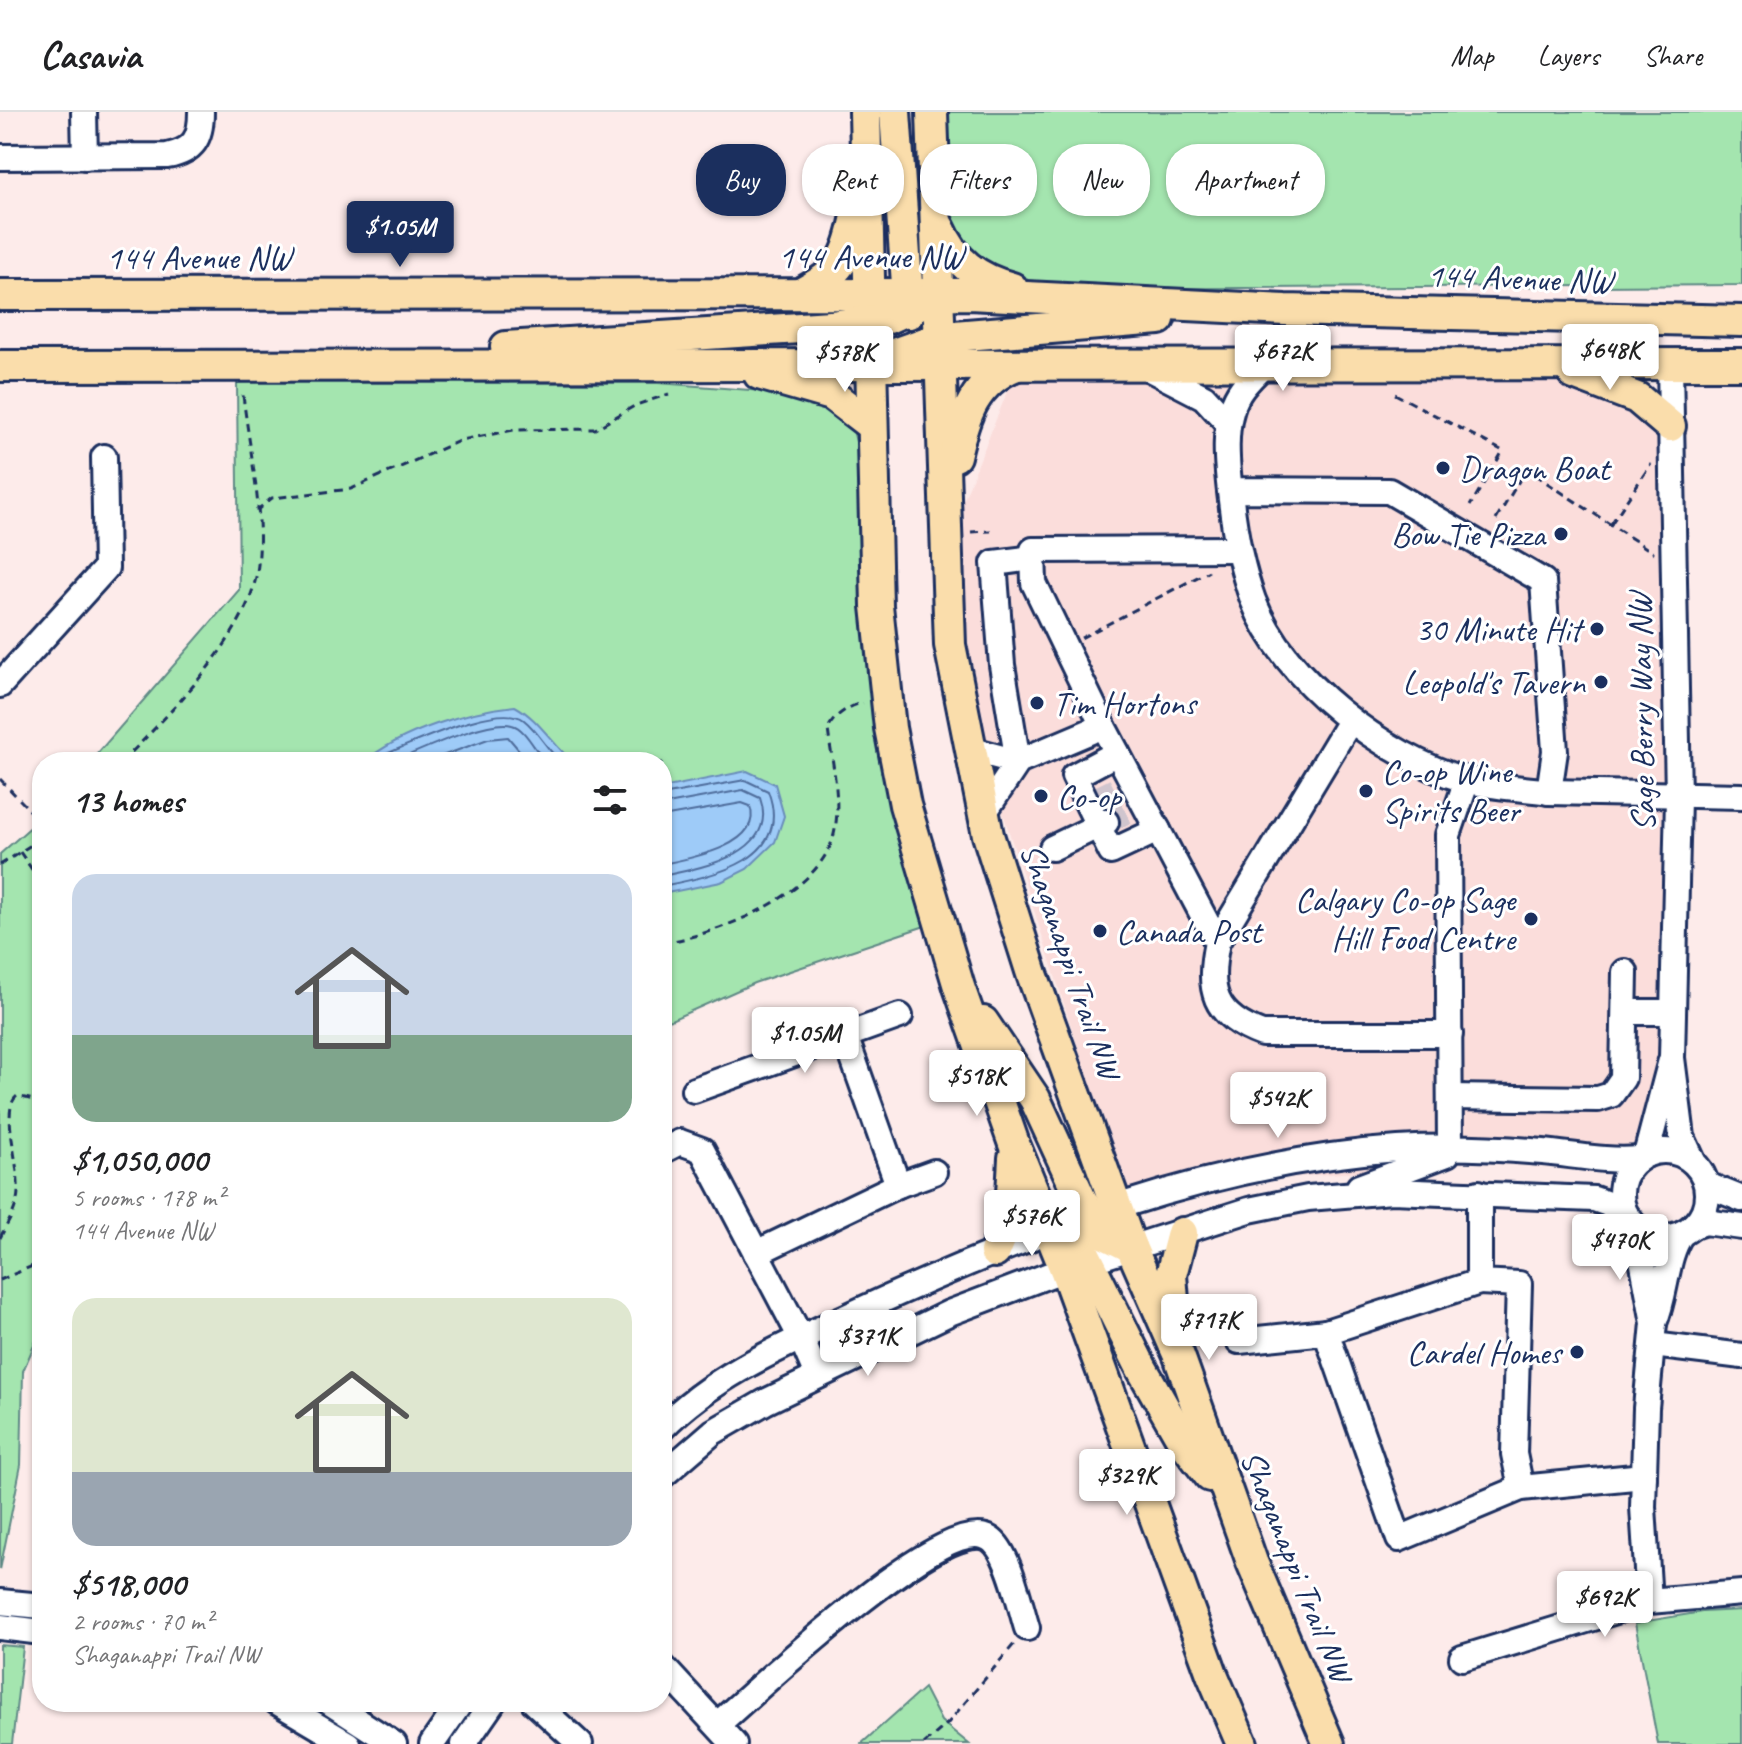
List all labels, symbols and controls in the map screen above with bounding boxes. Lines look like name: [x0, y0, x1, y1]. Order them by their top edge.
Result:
text: Casavia: [40, 32, 141, 79]
text: Map: [1451, 38, 1494, 73]
text: Layers: [1538, 38, 1599, 73]
text: Share: [1643, 38, 1702, 73]
chip: Buy: [696, 144, 786, 216]
chip: Rent: [802, 144, 904, 216]
chip: Filters: [920, 144, 1037, 216]
chip: New: [1053, 144, 1150, 216]
chip: Apartment: [1166, 144, 1325, 216]
pin: $1.05M: [335, 201, 465, 269]
text: $1.05M: [365, 210, 435, 243]
street label: 144 Avenue NW: [778, 235, 967, 278]
street label: 144 Avenue NW: [106, 236, 295, 279]
street label: 144 Avenue NW: [1427, 253, 1617, 303]
pin: $648K: [1554, 324, 1666, 392]
pin: $672K: [1227, 325, 1339, 393]
pin: $578K: [789, 326, 901, 394]
text: $648K: [1580, 333, 1640, 366]
text: $672K: [1253, 334, 1313, 367]
text: $578K: [815, 335, 875, 368]
place label: Dragon Boat: [1459, 447, 1613, 490]
marker: Dragon Boat: [1434, 459, 1452, 477]
place label: Bow Tie Pizza: [1391, 513, 1547, 556]
marker: Bow Tie Pizza: [1552, 525, 1570, 543]
street label: Sage Berry Way NW: [1617, 589, 1665, 832]
place label: 30 Minute Hit: [1415, 608, 1586, 651]
marker: 30 Minute Hit: [1588, 620, 1606, 638]
place label: Leopold's Tavern: [1402, 661, 1587, 704]
marker: Leopold's Tavern: [1592, 673, 1610, 691]
place label: Tim Hortons: [1053, 682, 1198, 725]
marker: Tim Hortons: [1028, 694, 1046, 712]
place label: Co-op Wine Spirits Beer: [1382, 750, 1522, 832]
place label: Co-op: [1057, 775, 1123, 818]
icon: filters: [588, 778, 632, 822]
text: 13 homes: [72, 779, 183, 822]
marker: Co-op Wine Spirits Beer: [1357, 782, 1375, 800]
marker: Co-op: [1032, 787, 1050, 805]
street label: Shaganappi Trail NW: [1011, 838, 1133, 1088]
place label: Calgary Co-op Sage Hill Food Centre: [1295, 878, 1517, 960]
place label: Canada Post: [1116, 910, 1265, 953]
marker: Calgary Co-op Sage Hill Food Centre: [1522, 910, 1540, 928]
marker: Canada Post: [1091, 922, 1109, 940]
icon: home: [280, 926, 424, 1070]
pin: $1.05M: [740, 1007, 870, 1075]
text: $1.05M: [770, 1016, 840, 1049]
pin: $518K: [921, 1050, 1033, 1118]
text: $518K: [947, 1059, 1007, 1092]
pin: $542K: [1222, 1072, 1334, 1140]
text: $542K: [1248, 1081, 1308, 1114]
text: $1,050,000: [72, 1138, 207, 1181]
text: 5 rooms · 178 m²: [72, 1181, 224, 1214]
pin: $576K: [976, 1190, 1088, 1258]
text: $576K: [1002, 1199, 1062, 1232]
text: 144 Avenue NW: [72, 1214, 214, 1247]
pin: $470K: [1564, 1214, 1676, 1282]
text: $470K: [1590, 1223, 1650, 1256]
pin: $717K: [1153, 1294, 1265, 1362]
text: $717K: [1179, 1303, 1239, 1336]
pin: $371K: [812, 1310, 924, 1378]
text: $371K: [838, 1319, 898, 1352]
place label: Cardel Homes: [1407, 1331, 1563, 1374]
marker: Cardel Homes: [1568, 1343, 1586, 1361]
icon: home: [280, 1350, 424, 1494]
street label: Shaganappi Trail NW: [1231, 1444, 1364, 1691]
pin: $329K: [1071, 1449, 1183, 1517]
text: $329K: [1097, 1458, 1157, 1491]
text: $518,000: [72, 1562, 185, 1605]
pin: $692K: [1549, 1571, 1661, 1639]
text: $692K: [1575, 1580, 1635, 1613]
text: 2 rooms · 70 m²: [72, 1605, 213, 1638]
text: Shaganappi Trail NW: [72, 1638, 260, 1671]

